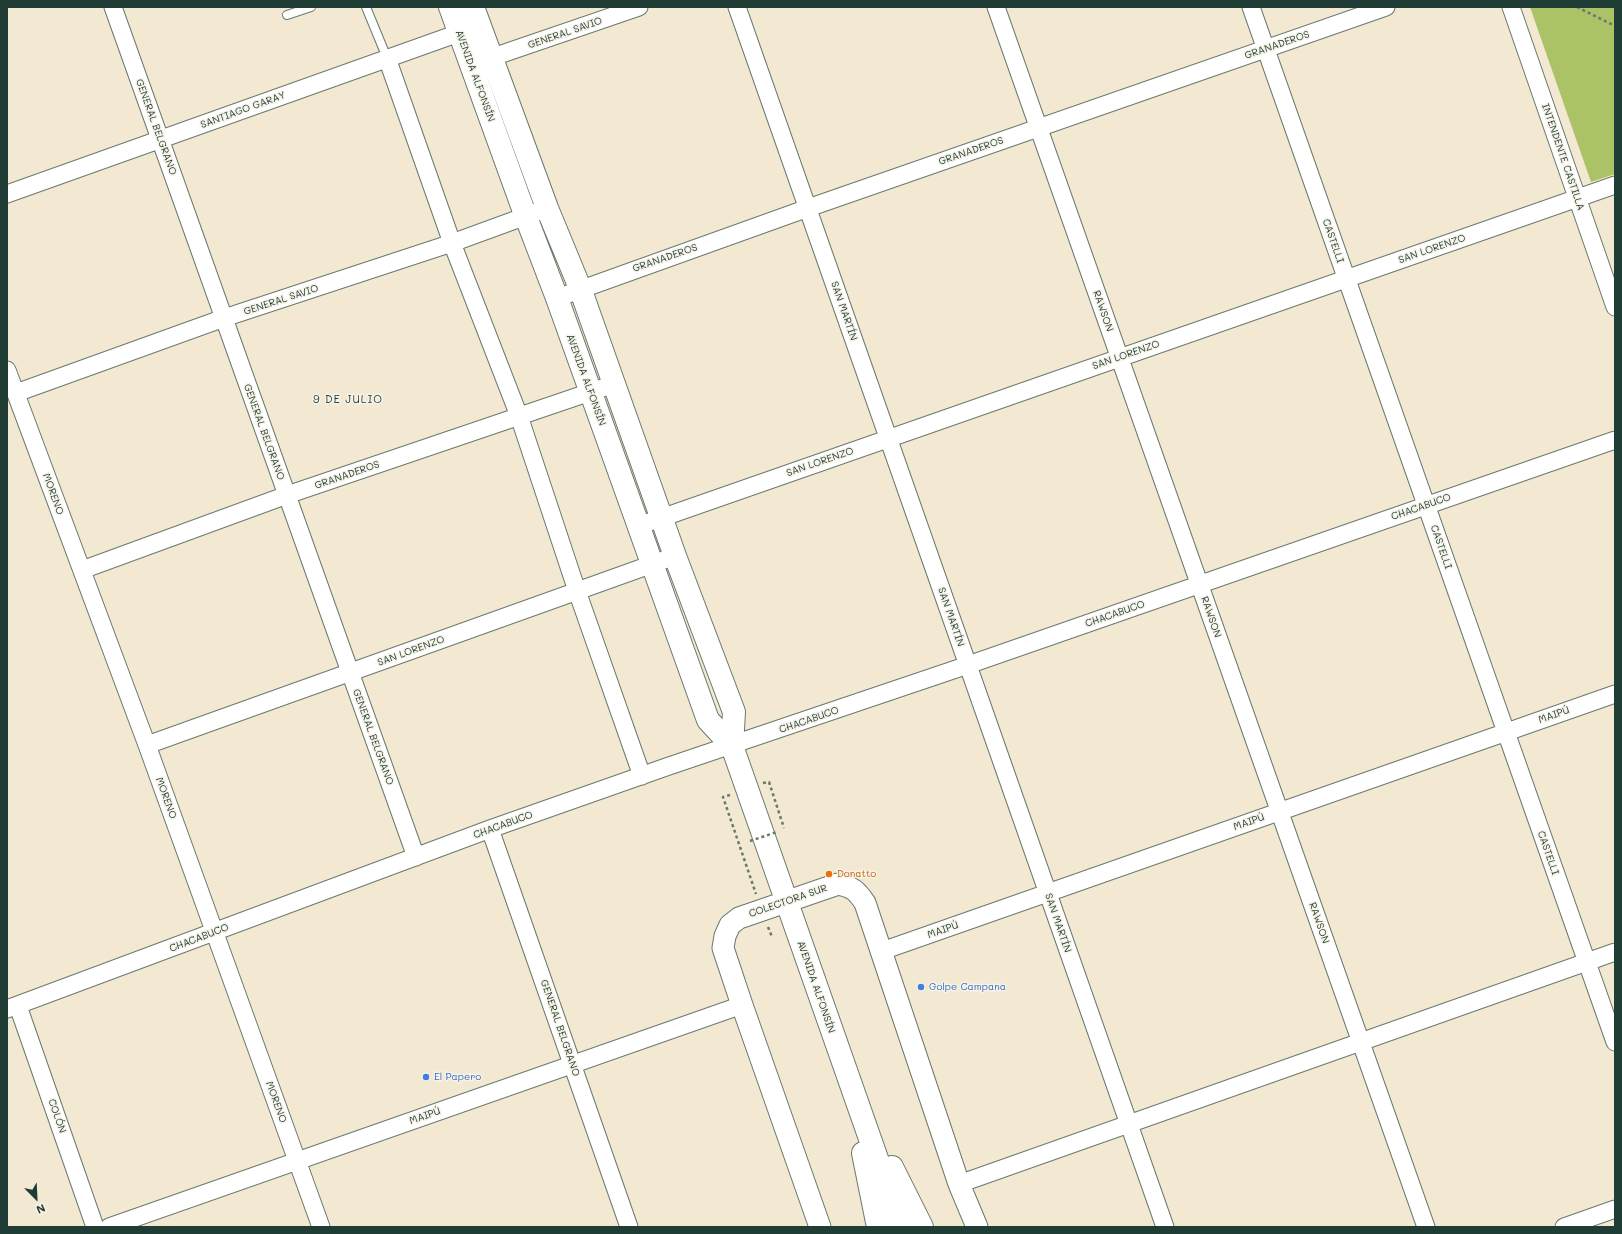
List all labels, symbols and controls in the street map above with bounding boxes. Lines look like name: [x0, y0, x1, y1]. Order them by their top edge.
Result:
street label: GENERAL SAVIO: [526, 15, 604, 51]
street label: AVENIDA ALFONSÍN: [453, 28, 497, 124]
street label: GRANADEROS: [1243, 28, 1311, 62]
street label: GENERAL BELGRANO: [133, 77, 179, 177]
street label: SANTIAGO GARAY: [199, 89, 287, 131]
street label: INTENDENTE CASTILLA: [1539, 102, 1587, 212]
street label: GRANADEROS: [937, 134, 1005, 168]
street label: CASTELLI: [1320, 217, 1346, 265]
street label: SAN LORENZO: [1397, 232, 1467, 266]
street label: GRANADEROS: [631, 241, 699, 275]
street label: SAN MARTÍN: [828, 280, 860, 342]
street label: GENERAL SAVIO: [242, 282, 320, 318]
street label: RAWSON: [1090, 289, 1116, 333]
street label: AVENIDA ALFONSÍN: [564, 332, 608, 428]
street label: SAN LORENZO: [1091, 338, 1161, 372]
street label: GENERAL BELGRANO: [241, 382, 287, 482]
district label: 9 DE JULIO: [313, 393, 383, 407]
street label: SAN LORENZO: [785, 445, 855, 479]
street label: GRANADEROS: [313, 458, 381, 492]
street label: MORENO: [40, 472, 66, 516]
street label: CHACABUCO: [1389, 491, 1453, 523]
street label: CASTELLI: [1428, 523, 1454, 571]
street label: SAN MARTÍN: [935, 586, 967, 648]
street label: RAWSON: [1198, 595, 1224, 639]
street label: CHACABUCO: [1083, 598, 1147, 630]
street label: SAN LORENZO: [376, 633, 446, 669]
street label: GENERAL BELGRANO: [350, 687, 396, 787]
street label: CHACABUCO: [777, 704, 841, 736]
street label: MAIPÚ: [1537, 704, 1571, 726]
street label: MORENO: [153, 776, 179, 820]
street label: CHACABUCO: [472, 809, 534, 841]
street label: MAIPÚ: [1232, 811, 1266, 833]
street label: CASTELLI: [1535, 829, 1561, 877]
place label: Donatto: [837, 868, 876, 880]
marker: Donatto: [824, 869, 834, 879]
street label: COLECTORA SUR: [747, 882, 829, 920]
street label: SAN MARTÍN: [1042, 892, 1074, 954]
street label: RAWSON: [1306, 901, 1332, 945]
street label: MAIPÚ: [926, 919, 960, 941]
street label: CHACABUCO: [168, 921, 230, 955]
street label: AVENIDA ALFONSÍN: [795, 939, 837, 1035]
street label: GENERAL BELGRANO: [538, 978, 582, 1078]
place label: Golpe Campana: [929, 981, 1006, 993]
marker: Golpe Campana: [916, 982, 926, 992]
place label: El Papero: [434, 1071, 481, 1083]
marker: El Papero: [421, 1072, 431, 1082]
street label: MORENO: [263, 1080, 289, 1124]
street label: COLÓN: [46, 1097, 68, 1135]
street label: MAIPÚ: [408, 1105, 442, 1127]
north arrow: [16, 1178, 56, 1218]
text: N: [34, 1201, 48, 1218]

